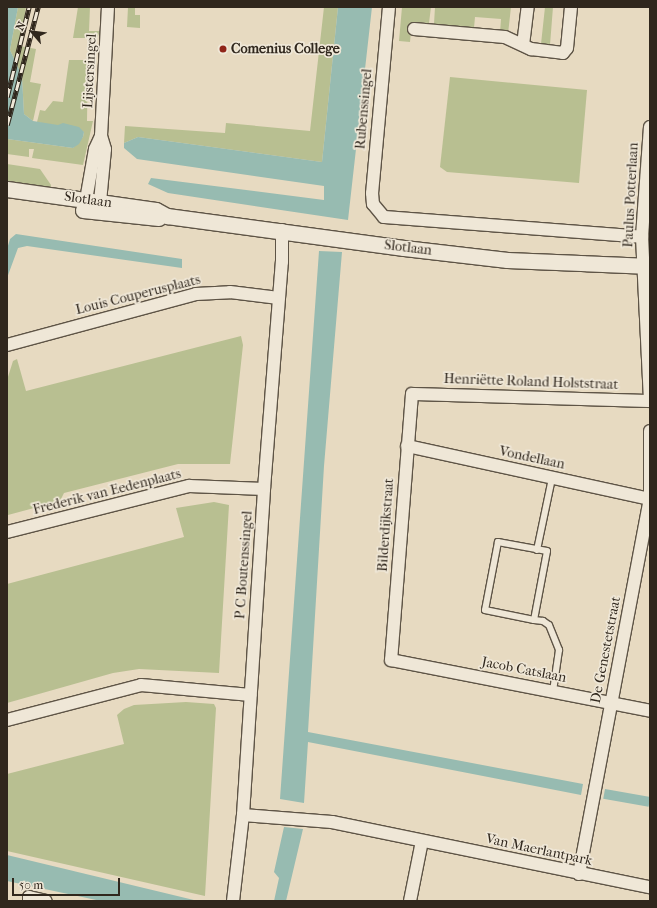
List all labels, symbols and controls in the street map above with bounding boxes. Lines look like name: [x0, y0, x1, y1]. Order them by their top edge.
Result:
north arrow: [12, 12, 52, 52]
text: N: [13, 19, 29, 33]
street label: Lijstersingel: [80, 33, 100, 109]
place label: Comenius College: [231, 41, 340, 57]
marker: Comenius College: [218, 44, 228, 54]
street label: Rubenssingel: [352, 68, 376, 150]
street label: Paulus Potterlaan: [620, 142, 642, 248]
street label: Slotlaan: [63, 188, 113, 212]
street label: Slotlaan: [383, 237, 433, 259]
street label: Louis Couperusplaats: [74, 271, 202, 319]
street label: Henriëtte Roland Holststraat: [443, 371, 619, 393]
street label: Vondellaan: [498, 443, 566, 473]
street label: Frederik van Eedenplaats: [31, 465, 183, 519]
street label: Bilderdijkstraat: [374, 478, 398, 572]
street label: P C Boutenssingel: [232, 510, 256, 620]
street label: De Genestetstraat: [587, 595, 625, 705]
street label: Jacob Catslaan: [480, 654, 568, 686]
street label: Van Maerlantpark: [484, 831, 594, 869]
scale bar: [14, 870, 122, 896]
text: 50 m: [19, 878, 43, 892]

